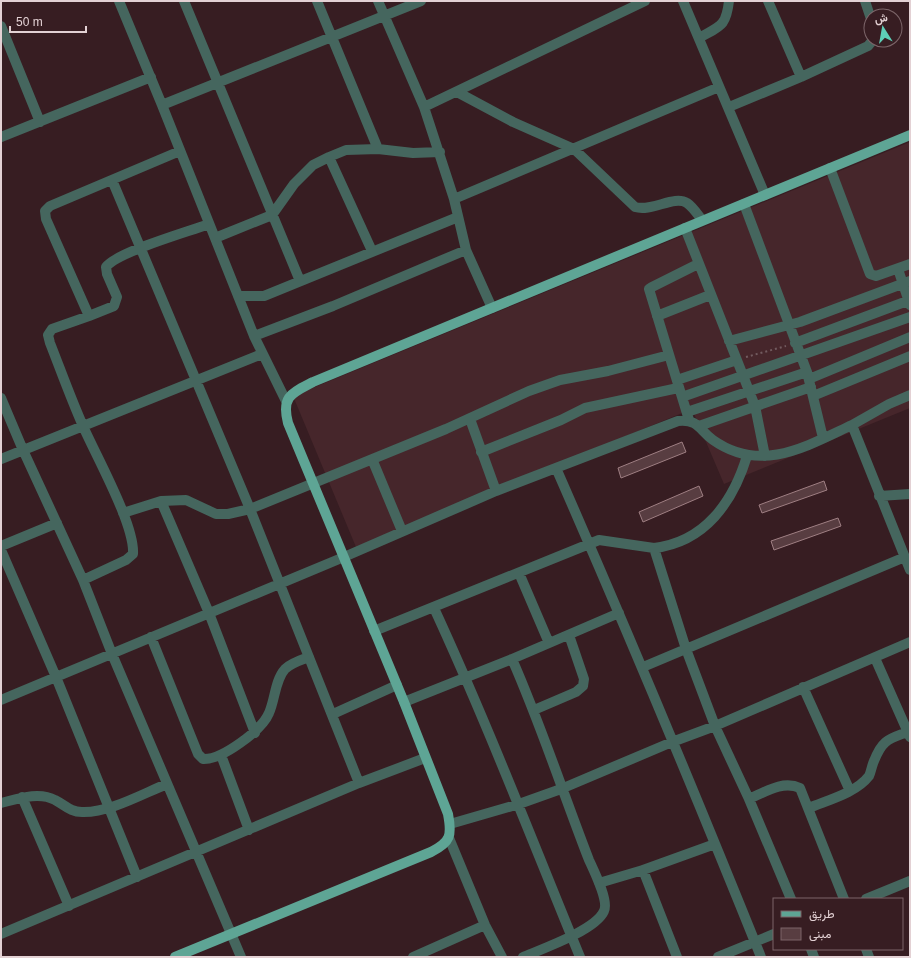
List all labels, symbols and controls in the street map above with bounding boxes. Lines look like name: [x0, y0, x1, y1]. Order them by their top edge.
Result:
scale bar: [10, 8, 86, 34]
north arrow: [863, 8, 903, 48]
text: ش: [873, 11, 889, 26]
text: 50 m: [16, 15, 43, 29]
legend: [773, 898, 903, 950]
text: طريق: [809, 907, 835, 922]
text: مبنى: [809, 927, 831, 942]

